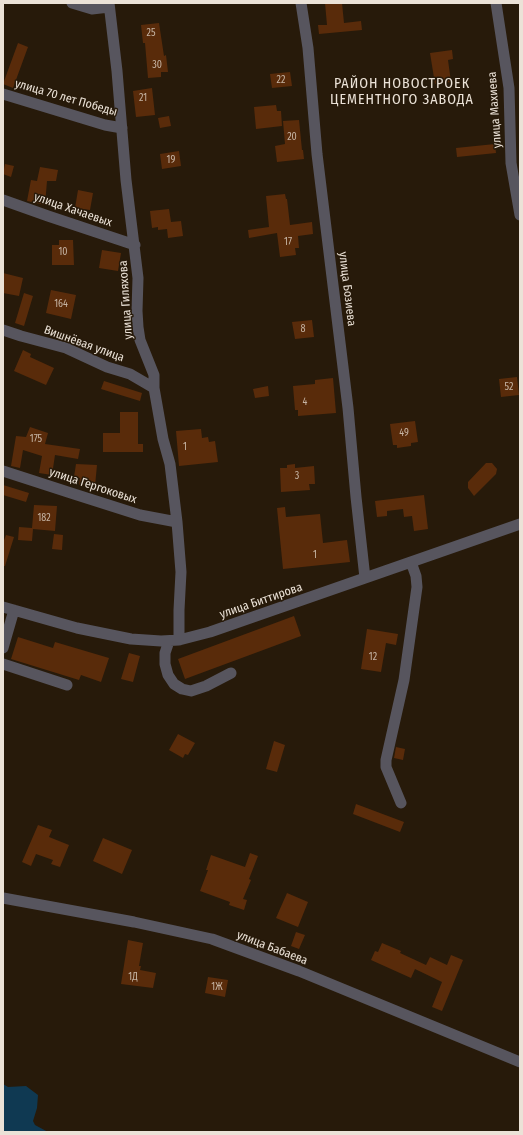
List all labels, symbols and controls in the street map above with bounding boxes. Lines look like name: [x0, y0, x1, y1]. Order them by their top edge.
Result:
house number: 25: [147, 27, 155, 39]
house number: 30: [152, 59, 162, 71]
street label: улица Махиева: [485, 71, 505, 149]
house number: 22: [277, 74, 285, 86]
street label: улица 70 лет Победы: [13, 76, 119, 120]
district label: РАЙОН НОВОСТРОЕК ЦЕМЕНТНОГО ЗАВОДА: [330, 76, 474, 108]
house number: 21: [139, 92, 147, 104]
house number: 20: [287, 131, 297, 143]
house number: 19: [167, 154, 175, 166]
street label: улица Хачаевых: [32, 190, 114, 230]
house number: 17: [284, 236, 292, 248]
house number: 10: [58, 246, 68, 258]
street label: улица Бозиева: [335, 251, 359, 327]
street label: улица Гиляхова: [116, 260, 136, 340]
house number: 164: [54, 298, 68, 310]
street label: Вишнёвая улица: [42, 323, 126, 365]
house number: 8: [301, 323, 305, 335]
house number: 52: [505, 381, 513, 393]
house number: 4: [303, 396, 307, 408]
house number: 49: [399, 427, 409, 439]
house number: 175: [30, 433, 42, 445]
house number: 1: [183, 441, 187, 453]
street label: улица Гергоковых: [47, 465, 139, 507]
house number: 3: [295, 470, 299, 482]
house number: 182: [37, 512, 51, 524]
house number: 1: [313, 549, 317, 561]
street label: улица Биттирова: [218, 580, 304, 622]
house number: 12: [369, 651, 377, 663]
street label: улица Бабаева: [235, 928, 309, 968]
house number: 1Д: [128, 971, 138, 983]
house number: 1Ж: [211, 981, 223, 993]

